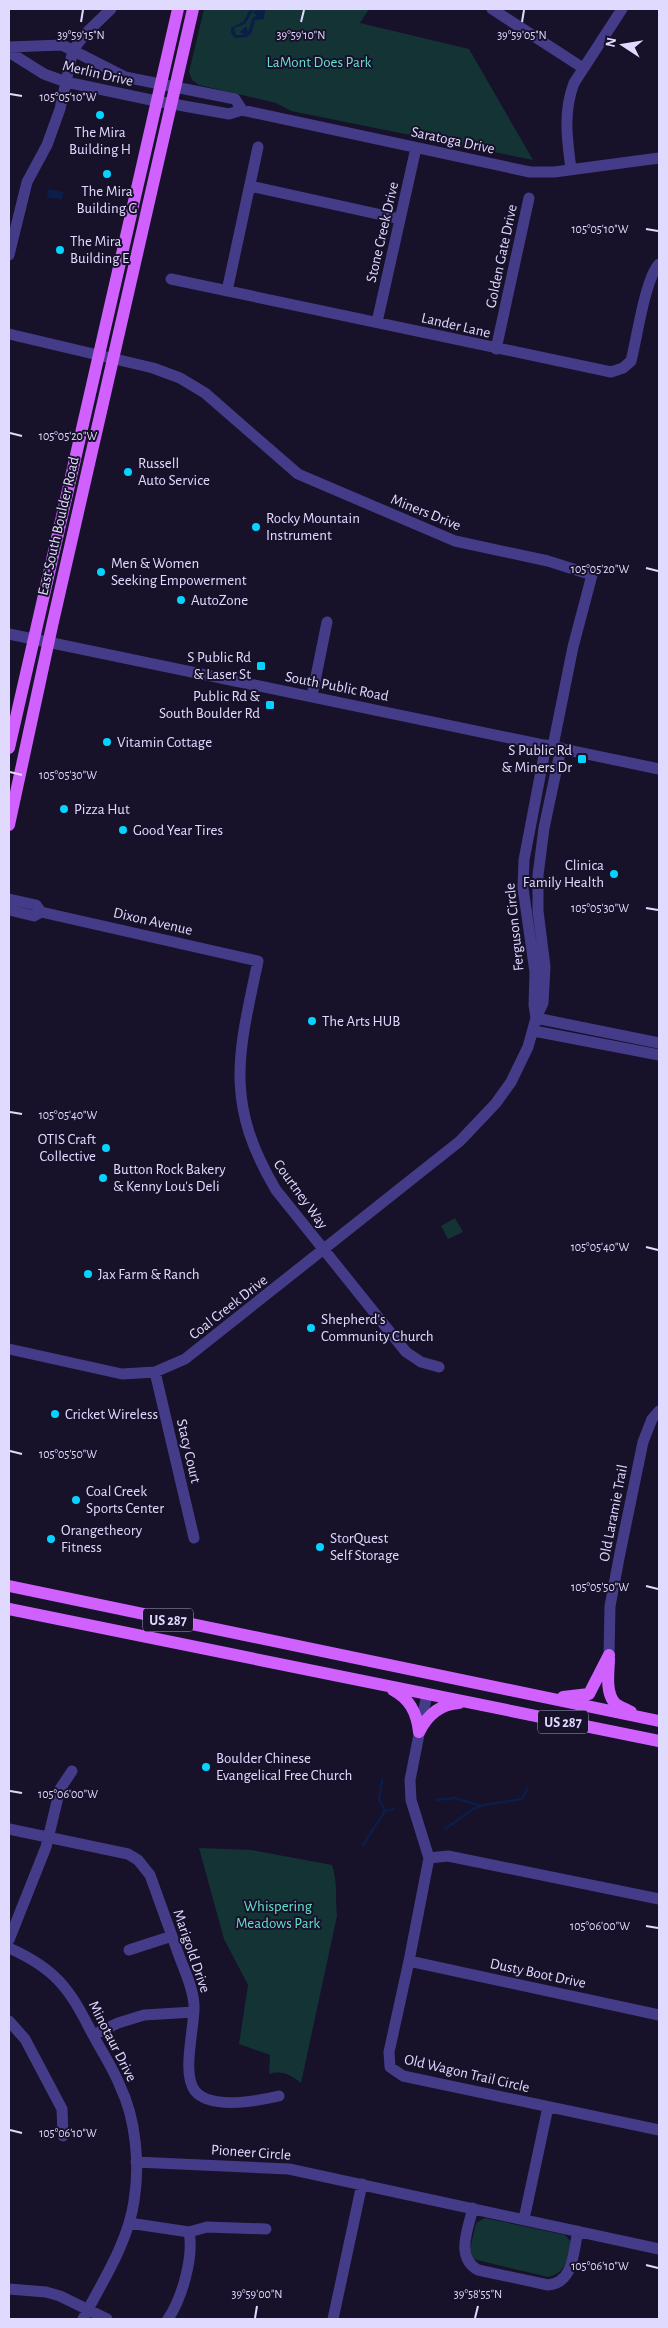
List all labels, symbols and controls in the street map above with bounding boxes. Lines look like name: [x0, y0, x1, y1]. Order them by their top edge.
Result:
north arrow: [598, 20, 648, 70]
text: 39°59'15"N: [57, 29, 105, 41]
text: 39°59'10"N: [277, 29, 325, 41]
text: 39°59'05"N: [497, 29, 547, 41]
text: N: [603, 36, 619, 49]
park label: LaMont Does Park: [267, 55, 372, 70]
street label: Merlin Drive: [61, 58, 135, 89]
text: 105°05'10"W: [39, 91, 97, 103]
marker: The Mira Building H: [94, 109, 106, 121]
street label: Saratoga Drive: [410, 124, 496, 157]
place label: The Mira Building H: [69, 125, 131, 157]
marker: The Mira Building G: [101, 168, 113, 180]
street label: Stone Creek Drive: [364, 180, 401, 284]
place label: The Mira Building G: [77, 184, 137, 216]
street label: Golden Gate Drive: [483, 203, 520, 309]
text: 105°05'10"W: [571, 223, 629, 235]
place label: The Mira Building E: [70, 234, 129, 266]
marker: The Mira Building E: [54, 244, 66, 256]
street label: Lander Lane: [420, 310, 492, 341]
text: 105°05'20"W: [39, 430, 97, 442]
street label: East South Boulder Road: [35, 455, 82, 597]
place label: Russell Auto Service: [138, 456, 210, 488]
marker: Russell Auto Service: [122, 466, 134, 478]
street label: Miners Drive: [389, 492, 463, 533]
place label: Rocky Mountain Instrument: [266, 511, 360, 543]
marker: Rocky Mountain Instrument: [250, 521, 262, 533]
place label: Men & Women Seeking Empowerment: [111, 556, 247, 588]
text: 105°05'20"W: [571, 563, 629, 575]
marker: Men & Women Seeking Empowerment: [95, 566, 107, 578]
place label: AutoZone: [191, 593, 248, 608]
marker: AutoZone: [175, 594, 187, 606]
place label: S Public Rd & Laser St: [187, 650, 251, 682]
marker: S Public Rd & Laser St: [255, 660, 267, 672]
street label: South Public Road: [284, 669, 390, 704]
place label: Public Rd & South Boulder Rd: [159, 689, 261, 721]
marker: Public Rd & South Boulder Rd: [264, 699, 276, 711]
place label: Vitamin Cottage: [117, 735, 212, 750]
marker: Vitamin Cottage: [101, 736, 113, 748]
place label: S Public Rd & Miners Dr: [502, 743, 572, 775]
marker: S Public Rd & Miners Dr: [576, 753, 588, 765]
text: 105°05'30"W: [39, 769, 97, 781]
place label: Pizza Hut: [74, 802, 130, 817]
marker: Pizza Hut: [58, 803, 70, 815]
place label: Good Year Tires: [133, 823, 223, 838]
marker: Good Year Tires: [117, 824, 129, 836]
place label: Clinica Family Health: [523, 858, 604, 890]
marker: Clinica Family Health: [608, 868, 620, 880]
street label: Ferguson Circle: [502, 882, 527, 972]
text: 105°05'30"W: [571, 902, 629, 914]
street label: Dixon Avenue: [112, 905, 194, 938]
place label: The Arts HUB: [322, 1014, 400, 1029]
marker: The Arts HUB: [306, 1015, 318, 1027]
text: 105°05'40"W: [39, 1109, 98, 1121]
place label: OTIS Craft Collective: [38, 1132, 96, 1164]
marker: OTIS Craft Collective: [100, 1142, 112, 1154]
street label: Courtney Way: [271, 1157, 331, 1232]
place label: Button Rock Bakery & Kenny Lou's Deli: [113, 1162, 226, 1194]
marker: Button Rock Bakery & Kenny Lou's Deli: [97, 1172, 109, 1184]
text: 105°05'40"W: [571, 1241, 630, 1253]
place label: Jax Farm & Ranch: [98, 1267, 199, 1282]
marker: Jax Farm & Ranch: [82, 1268, 94, 1280]
street label: Coal Creek Drive: [186, 1272, 270, 1342]
place label: Shepherd's Community Church: [321, 1312, 434, 1344]
marker: Shepherd's Community Church: [305, 1322, 317, 1334]
place label: Cricket Wireless: [65, 1407, 158, 1422]
marker: Cricket Wireless: [49, 1408, 61, 1420]
street label: Stacy Court: [174, 1418, 203, 1485]
text: 105°05'50"W: [39, 1448, 97, 1460]
street label: Old Laramie Trail: [597, 1463, 630, 1563]
place label: Coal Creek Sports Center: [86, 1484, 164, 1516]
marker: Coal Creek Sports Center: [70, 1494, 82, 1506]
place label: Orangetheory Fitness: [61, 1523, 143, 1555]
place label: StorQuest Self Storage: [330, 1531, 399, 1563]
marker: Orangetheory Fitness: [45, 1533, 57, 1545]
marker: StorQuest Self Storage: [314, 1541, 326, 1553]
text: 105°05'50"W: [571, 1581, 629, 1593]
road number: US 287: [143, 1608, 193, 1632]
road number: US 287: [538, 1710, 588, 1734]
place label: Boulder Chinese Evangelical Free Church: [216, 1751, 352, 1783]
marker: Boulder Chinese Evangelical Free Church: [200, 1761, 212, 1773]
text: 105°06'00"W: [38, 1788, 98, 1800]
park label: Whispering Meadows Park: [236, 1899, 320, 1931]
street label: Marigold Drive: [170, 1908, 213, 1995]
text: 105°06'00"W: [570, 1920, 630, 1932]
street label: Dusty Boot Drive: [489, 1956, 587, 1991]
street label: Minotaur Drive: [86, 1998, 139, 2084]
street label: Old Wagon Trail Circle: [403, 2052, 531, 2095]
text: 105°06'10"W: [39, 2127, 97, 2139]
street label: Pioneer Circle: [210, 2142, 292, 2163]
text: 105°06'10"W: [571, 2260, 629, 2272]
text: 39°59'00"N: [232, 2288, 282, 2300]
text: 39°58'55"N: [454, 2288, 502, 2300]

